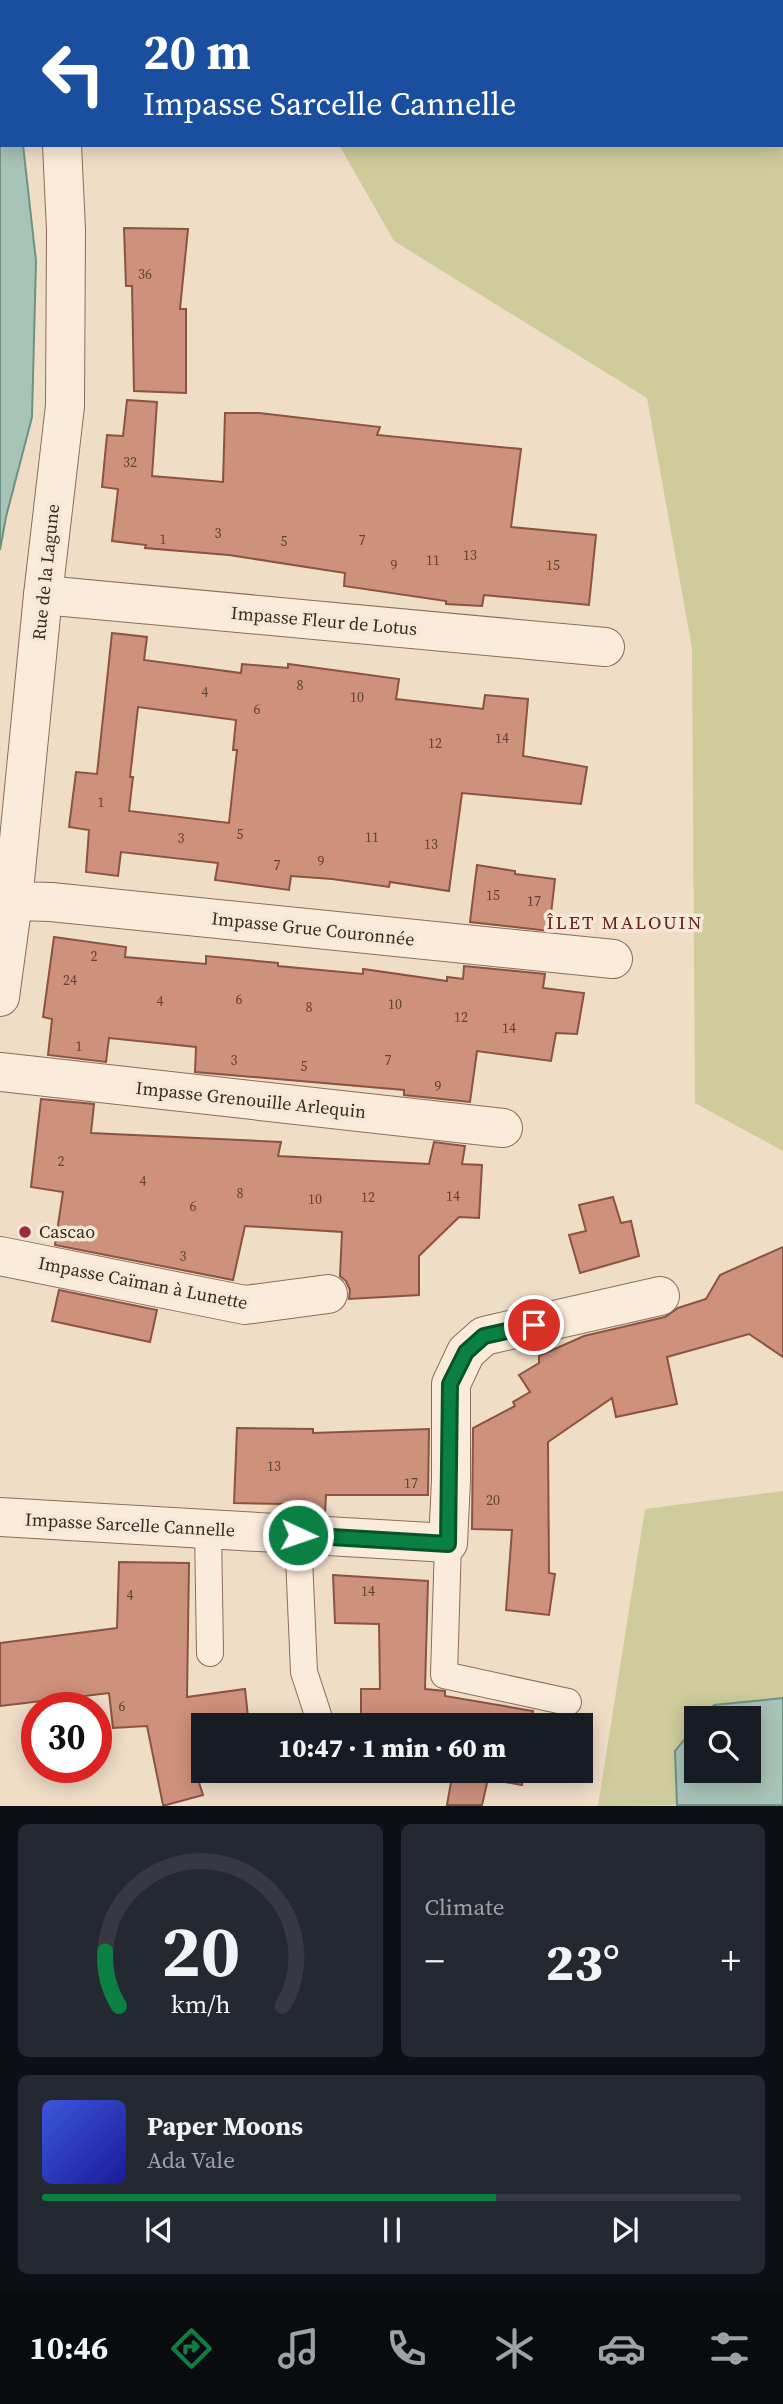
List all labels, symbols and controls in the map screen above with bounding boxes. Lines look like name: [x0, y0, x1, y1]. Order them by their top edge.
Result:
text: 20 m: [143, 18, 251, 85]
icon: left: [28, 28, 119, 119]
text: Impasse Sarcelle Cannelle: [143, 82, 516, 126]
house number: 36: [138, 264, 152, 284]
house number: 32: [123, 452, 137, 472]
street label: Rue de la Lagune: [26, 503, 65, 641]
house number: 3: [215, 523, 222, 543]
house number: 1: [160, 529, 167, 549]
house number: 7: [359, 530, 366, 550]
house number: 5: [281, 531, 288, 551]
house number: 13: [463, 545, 477, 565]
house number: 11: [426, 550, 440, 570]
house number: 9: [391, 555, 398, 575]
house number: 15: [546, 555, 560, 575]
street label: Impasse Fleur de Lotus: [230, 600, 418, 641]
house number: 8: [297, 675, 304, 695]
house number: 4: [202, 682, 209, 702]
house number: 10: [350, 687, 364, 707]
house number: 6: [254, 699, 261, 719]
house number: 14: [495, 728, 509, 748]
house number: 12: [428, 733, 442, 753]
house number: 1: [98, 792, 105, 812]
house number: 5: [237, 824, 244, 844]
house number: 11: [365, 827, 379, 847]
house number: 3: [178, 828, 185, 848]
house number: 13: [424, 834, 438, 854]
house number: 9: [318, 851, 325, 871]
house number: 7: [274, 855, 281, 875]
house number: 15: [486, 885, 500, 905]
house number: 17: [527, 891, 541, 911]
street label: Impasse Grue Couronnée: [210, 905, 416, 952]
district label: ÎLET MALOUIN: [546, 909, 704, 935]
house number: 2: [91, 946, 98, 966]
house number: 24: [63, 970, 77, 990]
house number: 6: [236, 989, 243, 1009]
house number: 4: [157, 991, 164, 1011]
house number: 10: [388, 994, 402, 1014]
house number: 8: [306, 997, 313, 1017]
house number: 12: [454, 1007, 468, 1027]
house number: 14: [502, 1018, 516, 1038]
house number: 1: [76, 1036, 83, 1056]
house number: 3: [231, 1050, 238, 1070]
house number: 7: [385, 1050, 392, 1070]
house number: 5: [301, 1056, 308, 1076]
street label: Impasse Grenouille Arlequin: [135, 1075, 368, 1124]
house number: 9: [435, 1076, 442, 1096]
house number: 2: [58, 1151, 65, 1171]
house number: 4: [140, 1171, 147, 1191]
house number: 8: [237, 1183, 244, 1203]
house number: 14: [446, 1186, 460, 1206]
house number: 12: [361, 1187, 375, 1207]
house number: 10: [308, 1189, 322, 1209]
house number: 6: [190, 1196, 197, 1216]
place label: Cascao: [39, 1219, 95, 1244]
marker: Cascao: [17, 1224, 33, 1240]
house number: 3: [180, 1246, 187, 1266]
street label: Impasse Caïman à Lunette: [36, 1250, 250, 1315]
pin: [504, 1295, 564, 1355]
icon: arrive: [515, 1306, 553, 1344]
house number: 13: [267, 1456, 281, 1476]
house number: 17: [404, 1473, 418, 1493]
house number: 20: [486, 1490, 500, 1510]
position arrow: [261, 1498, 335, 1572]
street label: Impasse Sarcelle Cannelle: [24, 1507, 236, 1542]
house number: 14: [361, 1581, 375, 1601]
house number: 4: [127, 1585, 134, 1605]
speed limit sign: 30: [21, 1692, 112, 1783]
house number: 6: [119, 1696, 126, 1716]
map controls: [684, 1706, 761, 1783]
button: search: [684, 1706, 761, 1783]
text: 10:47 · 1 min · 60 m: [278, 1730, 506, 1766]
text: Climate: [425, 1891, 504, 1923]
text: 20: [161, 1902, 240, 2001]
text: 23°: [546, 1926, 620, 1997]
text: −: [425, 1935, 445, 1987]
text: +: [721, 1935, 741, 1987]
text: km/h: [170, 1987, 230, 2021]
text: Paper Moons: [147, 2108, 303, 2144]
text: Ada Vale: [147, 2144, 235, 2176]
icon: previous: [140, 2211, 178, 2249]
icon: pause: [373, 2211, 411, 2249]
icon: next: [606, 2211, 644, 2249]
icon: directions: [167, 2324, 216, 2373]
icon: music: [274, 2324, 323, 2373]
icon: phone: [382, 2324, 431, 2373]
icon: climate: [490, 2324, 539, 2373]
icon: car: [597, 2324, 646, 2373]
icon: filters: [705, 2324, 754, 2373]
text: 10:46: [29, 2326, 108, 2370]

